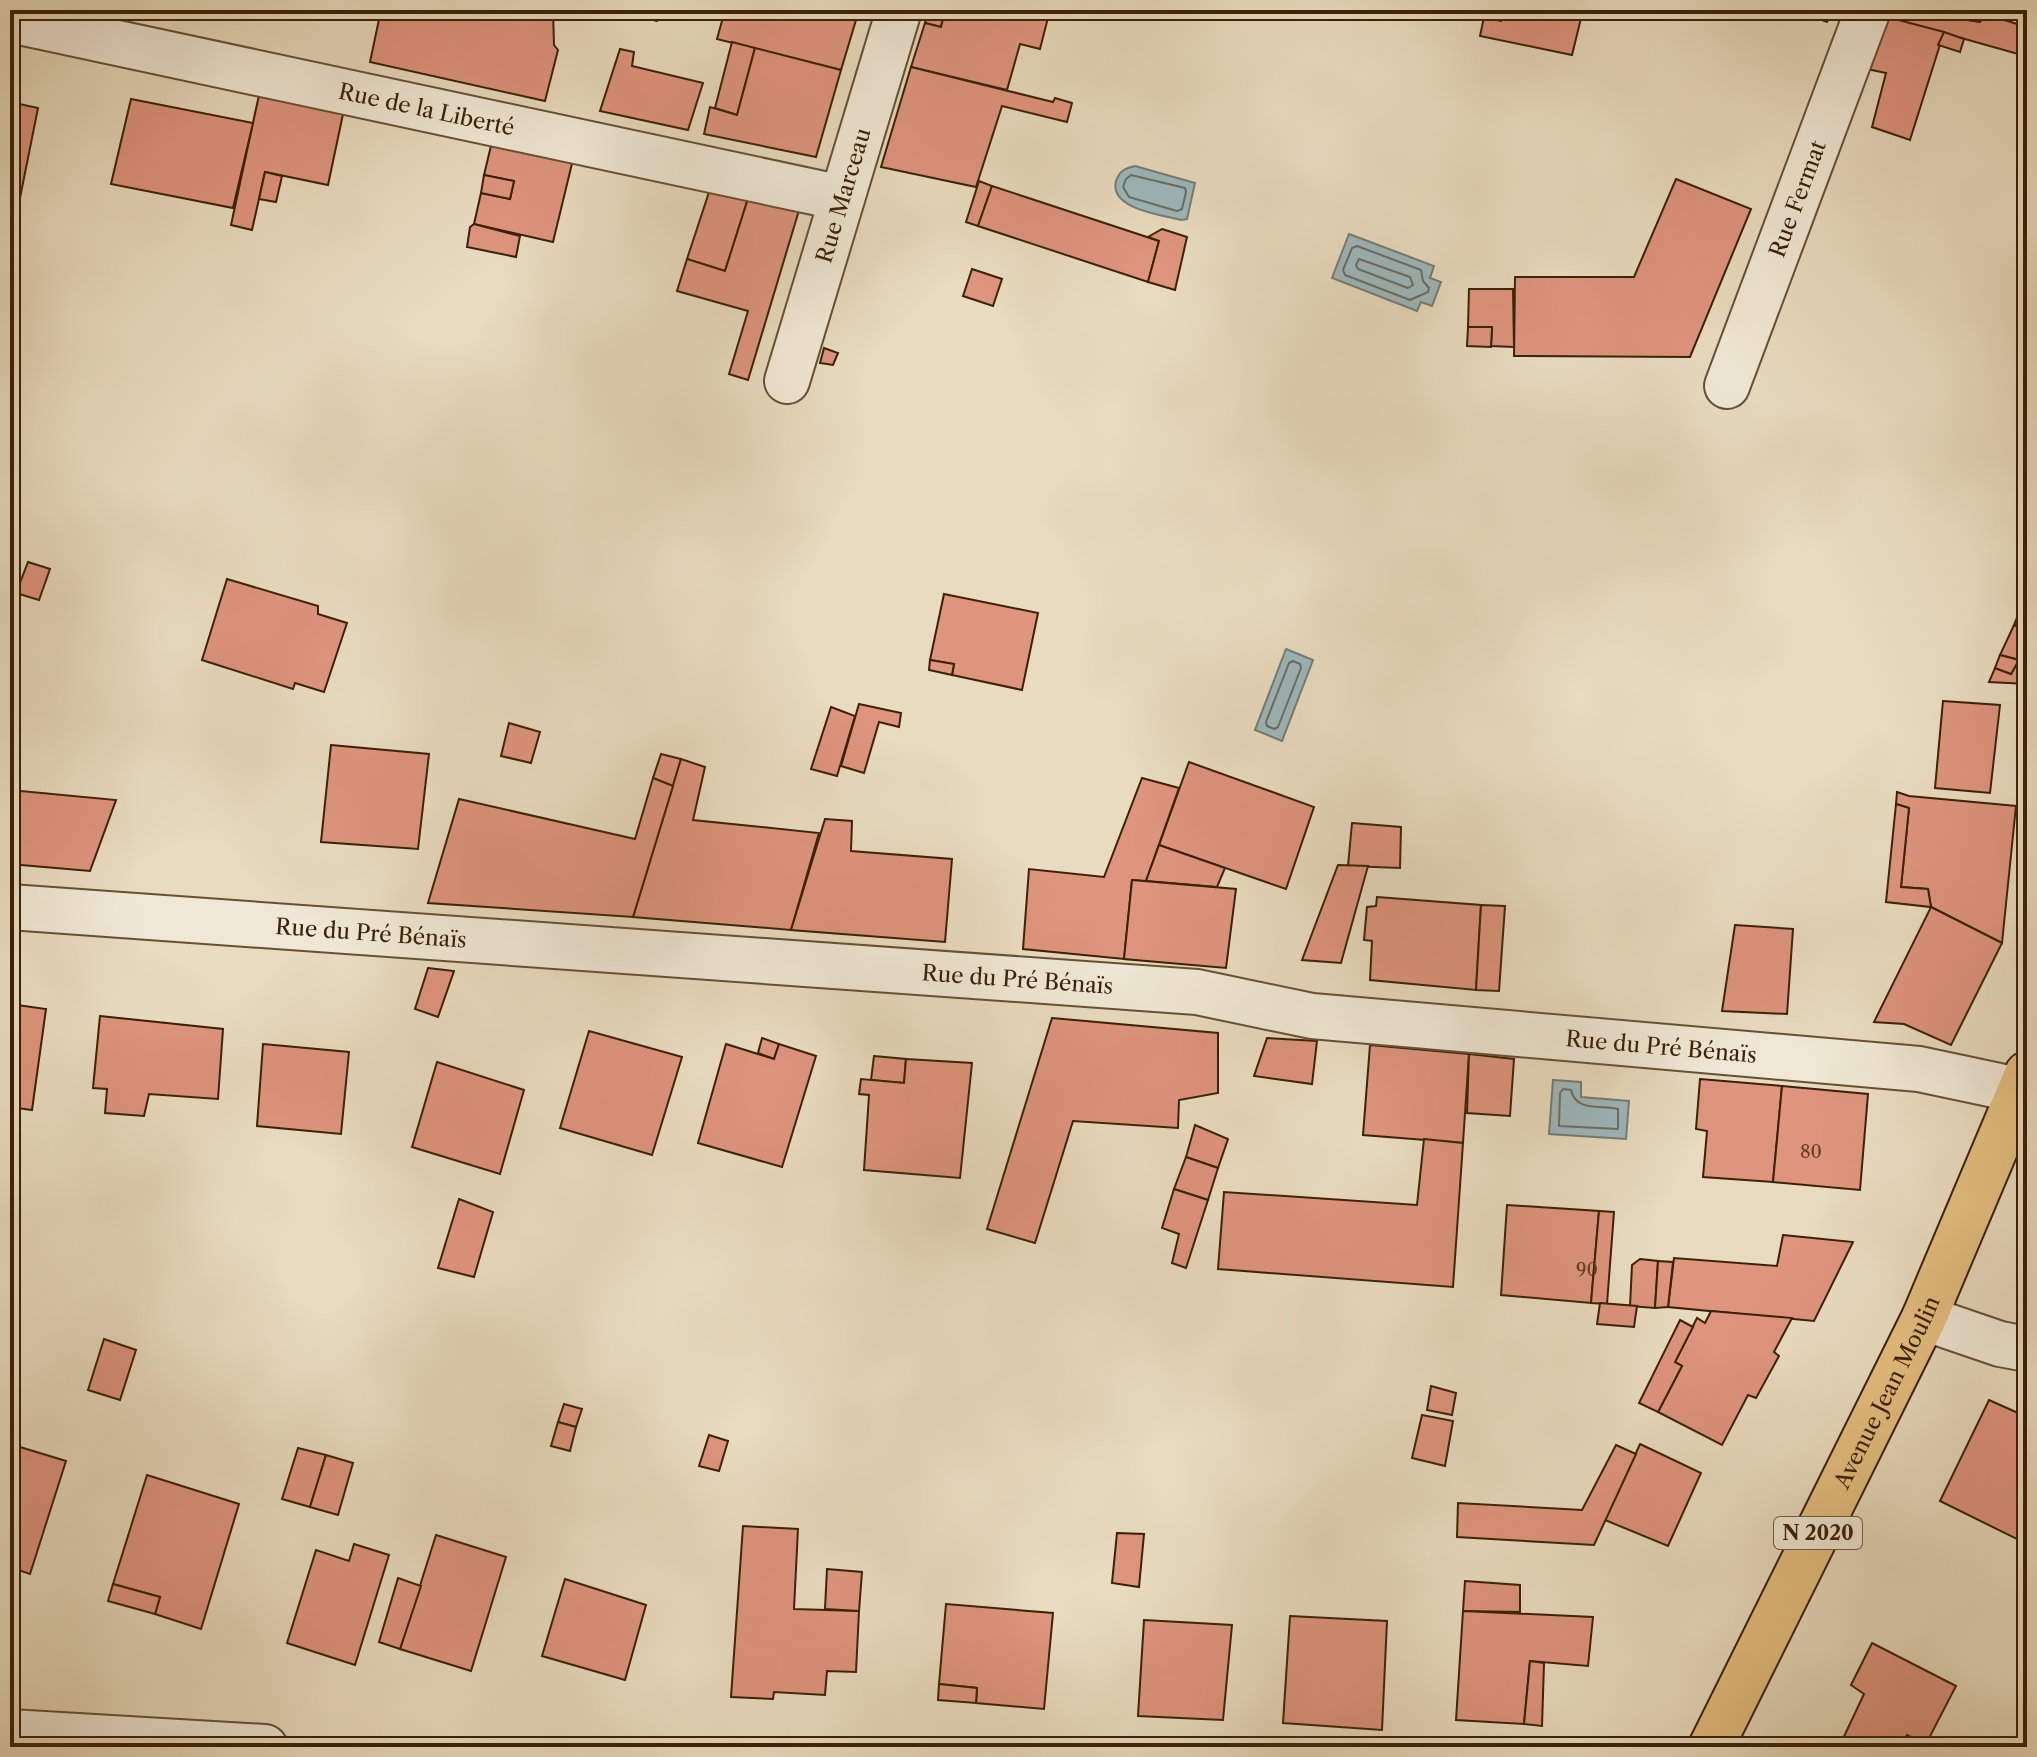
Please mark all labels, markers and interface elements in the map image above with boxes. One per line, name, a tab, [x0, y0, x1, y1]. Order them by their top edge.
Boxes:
street label: Rue de la Liberté	[336, 78, 517, 142]
street label: Rue Marceau	[810, 125, 877, 266]
street label: Rue Fermat	[1764, 137, 1832, 261]
street label: Rue du Pré Bénaïs	[274, 913, 468, 954]
street label: Rue du Pré Bénaïs	[921, 959, 1114, 1000]
street label: Rue du Pré Bénaïs	[1564, 1025, 1758, 1069]
house number: 80	[1800, 1141, 1822, 1163]
house number: 90	[1576, 1259, 1598, 1281]
street label: Avenue Jean Moulin	[1828, 1292, 1946, 1494]
road number: N 2020	[1774, 1517, 1862, 1549]

